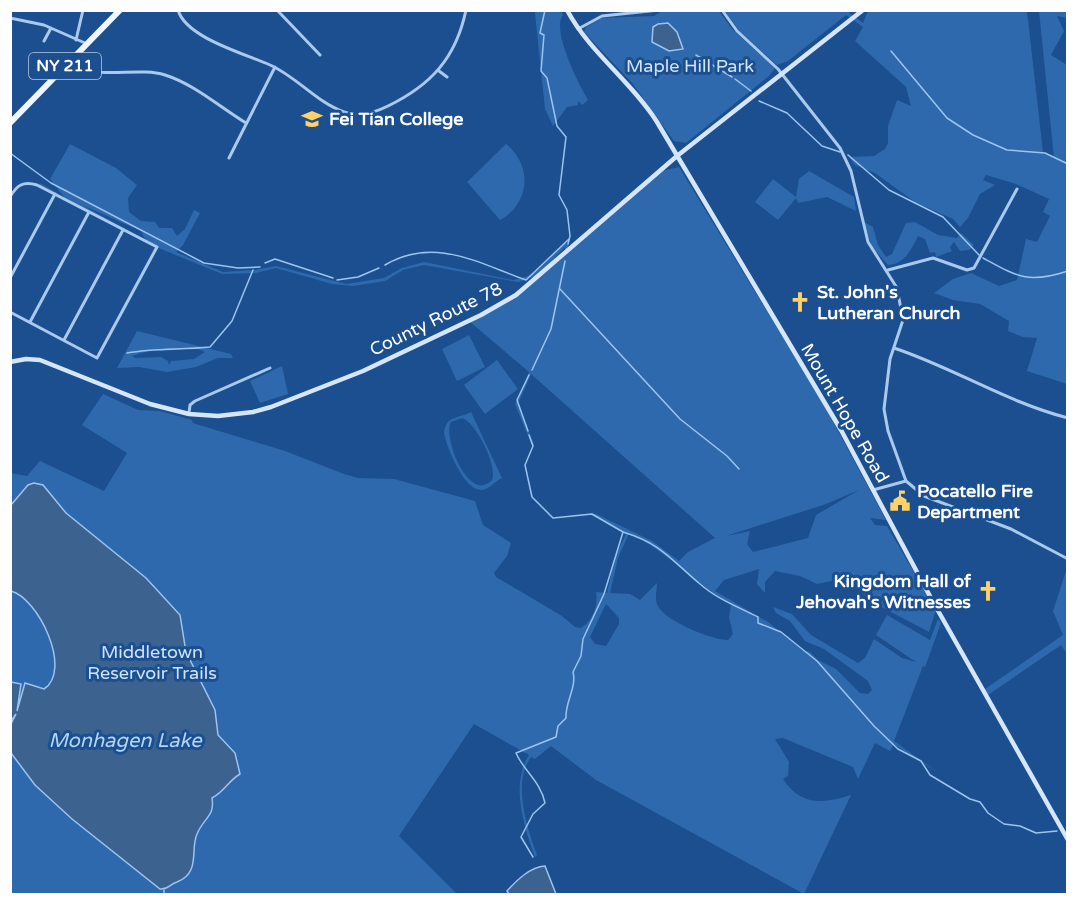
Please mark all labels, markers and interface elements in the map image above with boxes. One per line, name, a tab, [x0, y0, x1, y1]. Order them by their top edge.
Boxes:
road number: NY 211	[29, 53, 101, 79]
park label: Maple Hill Park	[626, 55, 754, 77]
school or university icon: Fei Tian College	[300, 107, 324, 131]
place label: Fei Tian College	[329, 108, 463, 130]
street label: County Route 78	[366, 277, 506, 361]
place label: St. John's Lutheran Church	[817, 281, 961, 324]
church icon: St. John's Lutheran Church	[788, 290, 812, 314]
street label: Mount Hope Road	[796, 339, 894, 487]
place label: Pocatello Fire Department	[917, 480, 1033, 523]
public building icon: Pocatello Fire Department	[888, 489, 912, 513]
place label: Kingdom Hall of Jehovah's Witnesses	[795, 570, 972, 613]
church icon: Kingdom Hall of Jehovah's Witnesses	[976, 579, 1000, 603]
park label: Middletown Reservoir Trails	[87, 641, 217, 684]
water label: Monhagen Lake	[49, 729, 203, 753]

